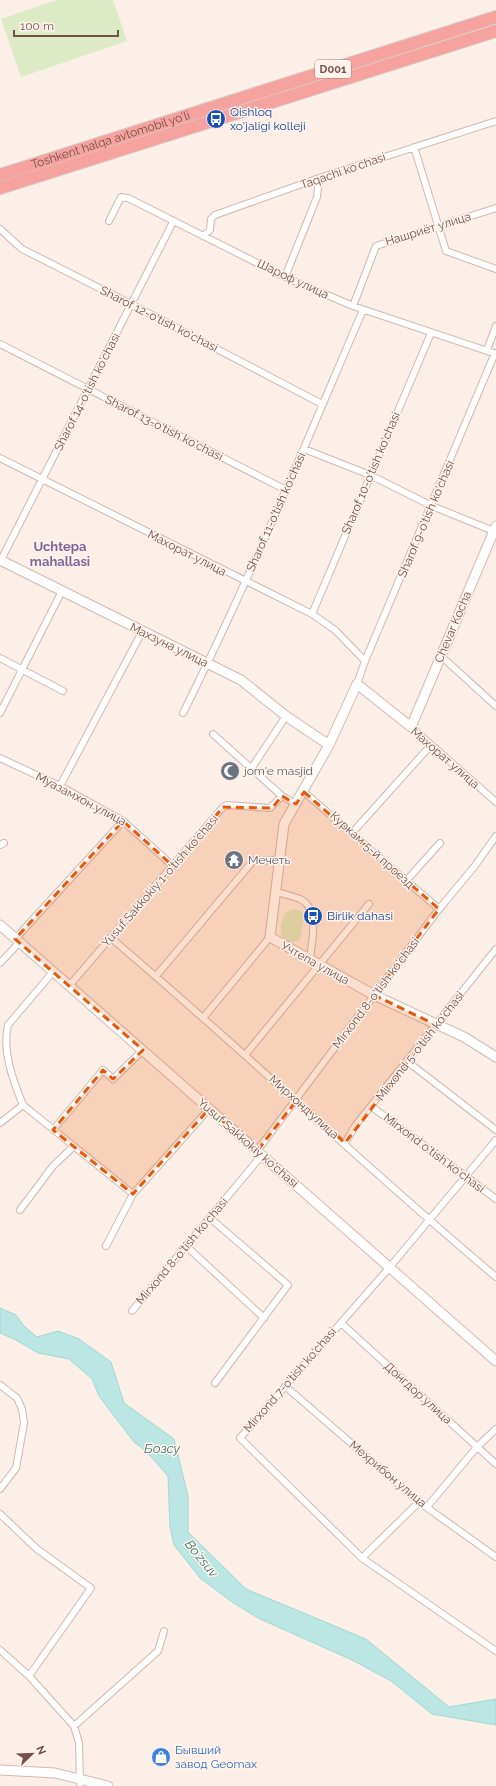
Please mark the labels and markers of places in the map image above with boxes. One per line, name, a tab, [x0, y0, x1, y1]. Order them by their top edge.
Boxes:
place label: Qishloq xo'jaligi kolleji	[230, 105, 306, 133]
bus stop icon: Qishloq xo'jaligi kolleji	[205, 108, 227, 130]
mosque icon: jom'e masjid	[219, 760, 241, 782]
place label: jom'e masjid	[242, 764, 313, 778]
temple icon: Мечеть	[223, 849, 245, 871]
place label: Мечеть	[248, 853, 290, 867]
bus stop icon: Birlik dahasi	[302, 905, 324, 927]
place label: Birlik dahasi	[327, 909, 393, 923]
place label: Бывший завод Geomax	[175, 1743, 257, 1771]
shop icon: Бывший завод Geomax	[150, 1746, 172, 1768]

